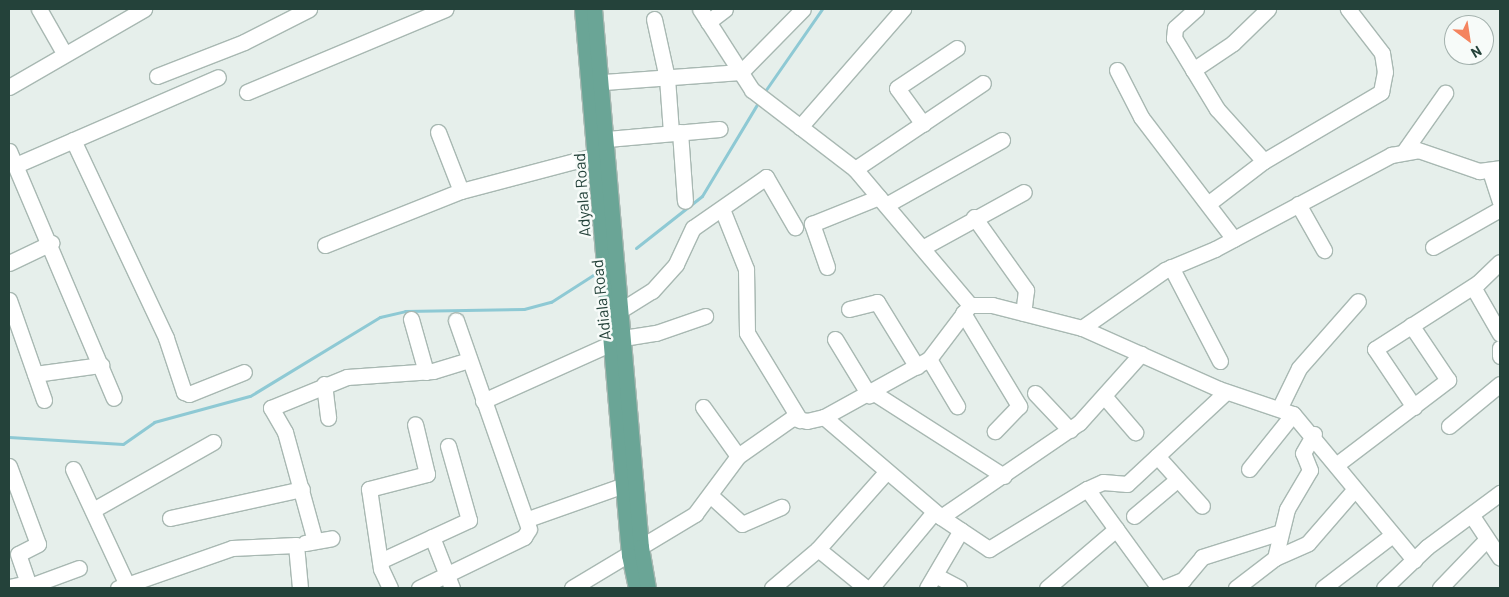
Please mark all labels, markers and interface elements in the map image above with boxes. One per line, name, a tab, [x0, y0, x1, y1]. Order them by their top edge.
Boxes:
north arrow	[1444, 15, 1494, 65]
text: N	[1468, 43, 1485, 62]
street label: Adyala Road	[569, 152, 595, 238]
street label: Adiala Road	[587, 259, 615, 341]

